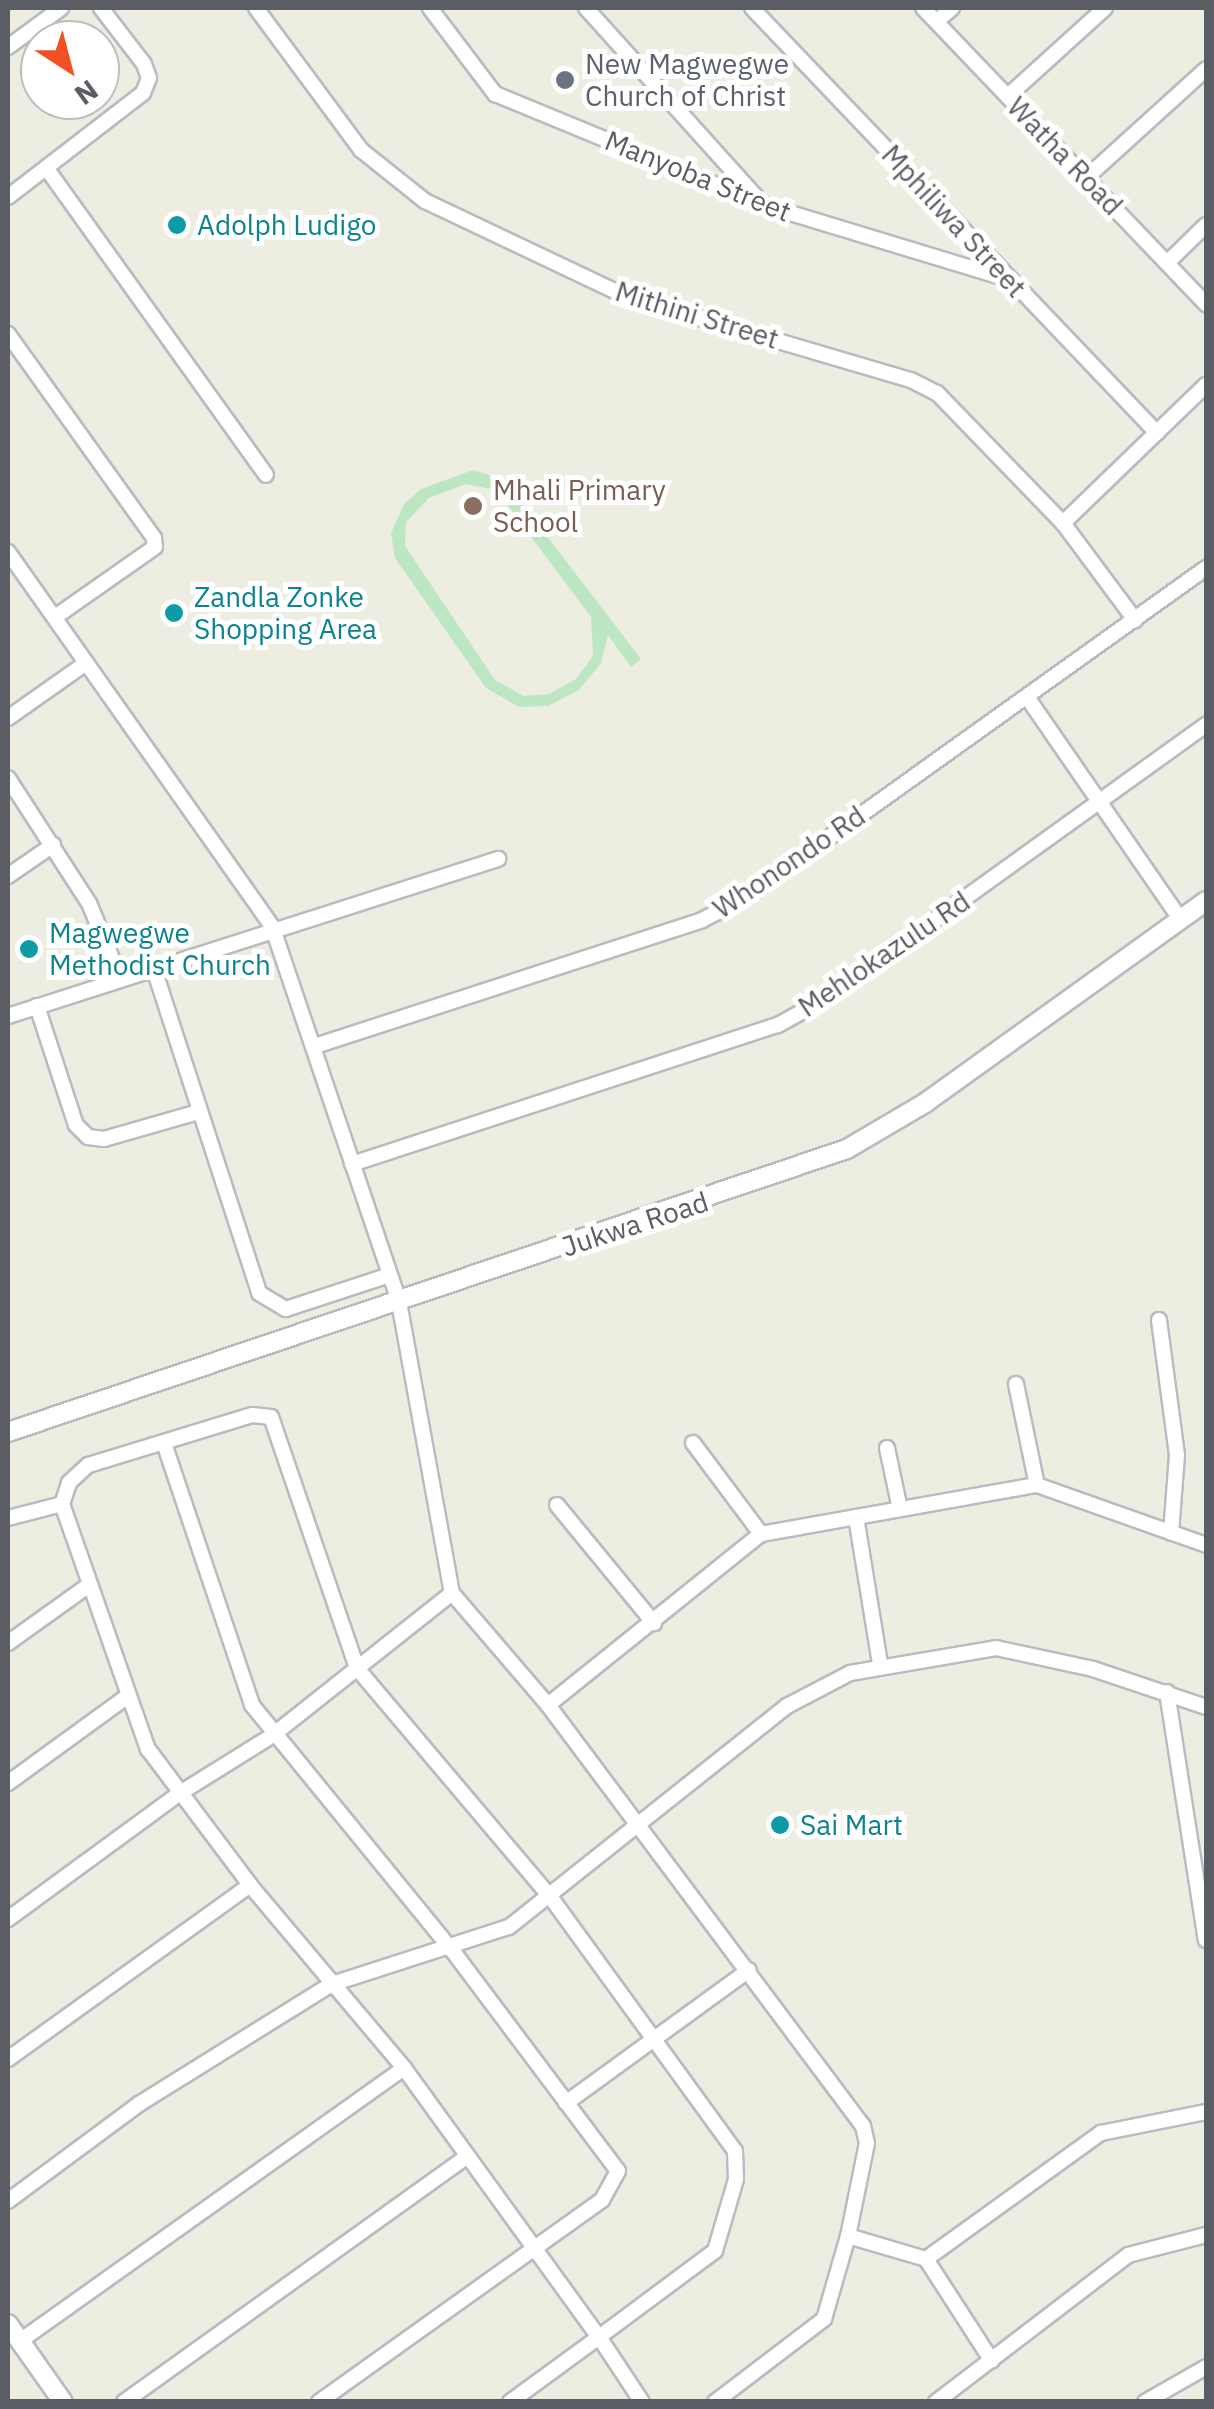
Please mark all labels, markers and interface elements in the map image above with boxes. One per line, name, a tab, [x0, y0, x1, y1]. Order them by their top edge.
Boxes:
north arrow	[20, 20, 120, 120]
place label: New Magwegwe Church of Christ	[585, 47, 789, 113]
marker: New Magwegwe Church of Christ	[554, 69, 576, 91]
text: N	[68, 72, 106, 114]
street label: Watha Road	[1000, 90, 1130, 222]
street label: Manyoba Street	[600, 123, 796, 229]
street label: Mphiliwa Street	[875, 138, 1033, 304]
place label: Adolph Ludigo	[197, 208, 376, 242]
marker: Adolph Ludigo	[166, 214, 188, 236]
street label: Mithini Street	[611, 274, 783, 356]
place label: Mhali Primary School	[493, 473, 666, 539]
marker: Mhali Primary School	[462, 495, 484, 517]
place label: Zandla Zonke Shopping Area	[194, 580, 377, 646]
marker: Zandla Zonke Shopping Area	[163, 602, 185, 624]
street label: Whonondo Rd	[707, 799, 871, 925]
street label: Mehlokazulu Rd	[792, 884, 976, 1024]
place label: Magwegwe Methodist Church	[49, 916, 271, 982]
marker: Magwegwe Methodist Church	[18, 938, 40, 960]
street label: Jukwa Road	[557, 1185, 713, 1263]
place label: Sai Mart	[800, 1808, 903, 1842]
marker: Sai Mart	[769, 1814, 791, 1836]

